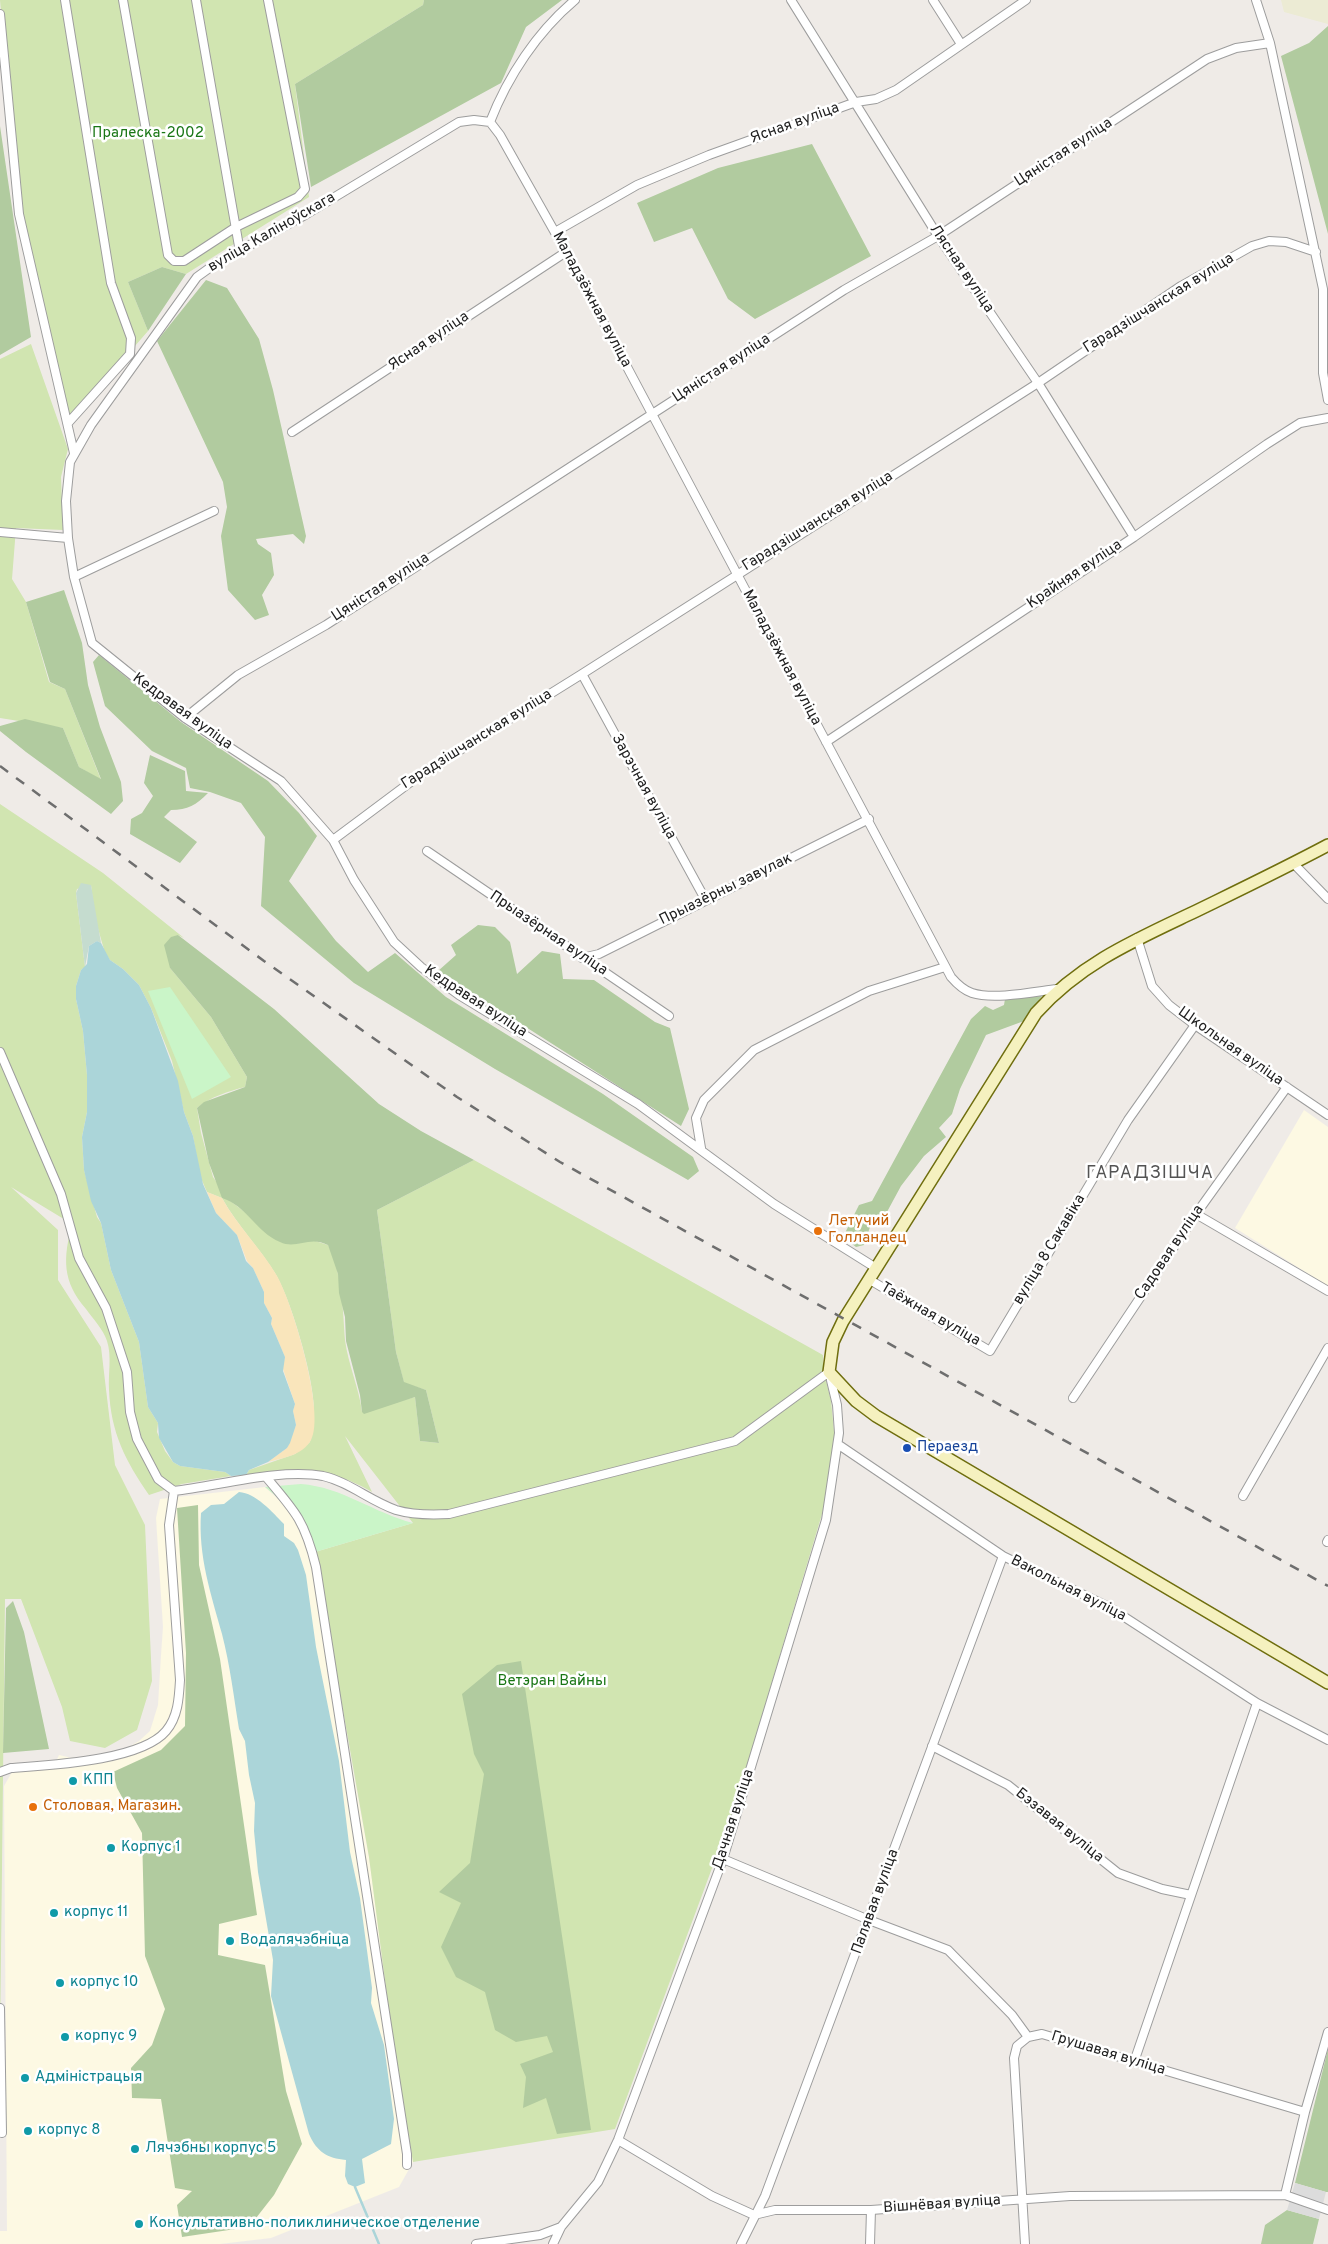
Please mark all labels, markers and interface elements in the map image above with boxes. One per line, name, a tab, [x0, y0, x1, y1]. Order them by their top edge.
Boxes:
street label: Ясная вуліца	[748, 100, 842, 148]
street label: Цяністая вуліца	[1012, 115, 1116, 191]
park label: Пралеска-2002	[92, 125, 204, 143]
street label: вуліца Каліноўскага	[205, 189, 339, 277]
street label: Лясная вуліца	[925, 221, 997, 317]
street label: Маладзёжная вуліца	[548, 229, 634, 371]
street label: Гарадзішчанская вуліца	[1080, 250, 1238, 358]
street label: Ясная вуліца	[385, 308, 473, 376]
street label: Цяністая вуліца	[670, 331, 774, 407]
street label: Гарадзішчанская вуліца	[739, 468, 897, 576]
street label: Крайняя вуліца	[1024, 537, 1126, 613]
street label: Цяністая вуліца	[329, 550, 433, 626]
street label: Маладзёжная вуліца	[738, 587, 824, 729]
street label: Кедравая вуліца	[129, 670, 235, 754]
street label: Гарадзішчанская вуліца	[398, 686, 556, 794]
street label: Зарэчная вуліца	[607, 731, 679, 843]
street label: Прыазёрны завулак	[657, 850, 795, 930]
street label: Прыазёрная вуліца	[486, 888, 610, 980]
street label: Кедравая вуліца	[420, 962, 530, 1042]
street label: Школьная вуліца	[1174, 1004, 1286, 1090]
district label: ГАРАДЗІШЧА	[1085, 1163, 1215, 1185]
street label: вуліца 8 Сакавіка	[1010, 1192, 1090, 1308]
street label: Садовая вуліца	[1132, 1202, 1208, 1304]
place label: Летучий Голландец	[828, 1213, 907, 1248]
marker: Летучий Голландец	[812, 1225, 824, 1237]
street label: Таёжная вуліца	[877, 1279, 983, 1351]
place label: Пераезд	[917, 1439, 978, 1457]
marker: Пераезд	[901, 1442, 913, 1454]
street label: Вакольная вуліца	[1007, 1552, 1129, 1626]
park label: Ветэран Вайны	[497, 1673, 607, 1691]
street label: Дачная вуліца	[709, 1767, 759, 1873]
place label: КПП	[83, 1772, 114, 1790]
marker: КПП	[67, 1775, 79, 1787]
street label: Бэзавая вуліца	[1011, 1785, 1107, 1867]
place label: Столовая, Магазин.	[43, 1798, 181, 1816]
marker: Столовая, Магазин.	[27, 1801, 39, 1813]
place label: Корпус 1	[121, 1839, 181, 1857]
marker: Корпус 1	[105, 1842, 117, 1854]
street label: Палявая вуліца	[849, 1847, 903, 1957]
place label: корпус 11	[64, 1904, 128, 1922]
marker: корпус 11	[48, 1907, 60, 1919]
place label: Водалячэбніца	[240, 1932, 349, 1950]
marker: Водалячэбніца	[224, 1935, 236, 1947]
place label: корпус 10	[70, 1974, 138, 1992]
marker: корпус 10	[54, 1977, 66, 1989]
place label: корпус 9	[75, 2028, 137, 2046]
street label: Грушавая вуліца	[1049, 2028, 1167, 2080]
marker: корпус 9	[59, 2031, 71, 2043]
place label: Адміністрацыя	[35, 2069, 142, 2087]
marker: Адміністрацыя	[19, 2072, 31, 2084]
place label: корпус 8	[38, 2122, 100, 2140]
marker: корпус 8	[22, 2125, 34, 2137]
place label: Лячэбны корпус 5	[145, 2140, 276, 2158]
marker: Лячэбны корпус 5	[129, 2143, 141, 2155]
street label: Вішнёвая вуліца	[883, 2192, 1001, 2218]
place label: Консультативно-поликлиническое отделение	[149, 2215, 480, 2233]
marker: Консультативно-поликлиническое отделение	[133, 2218, 145, 2230]

